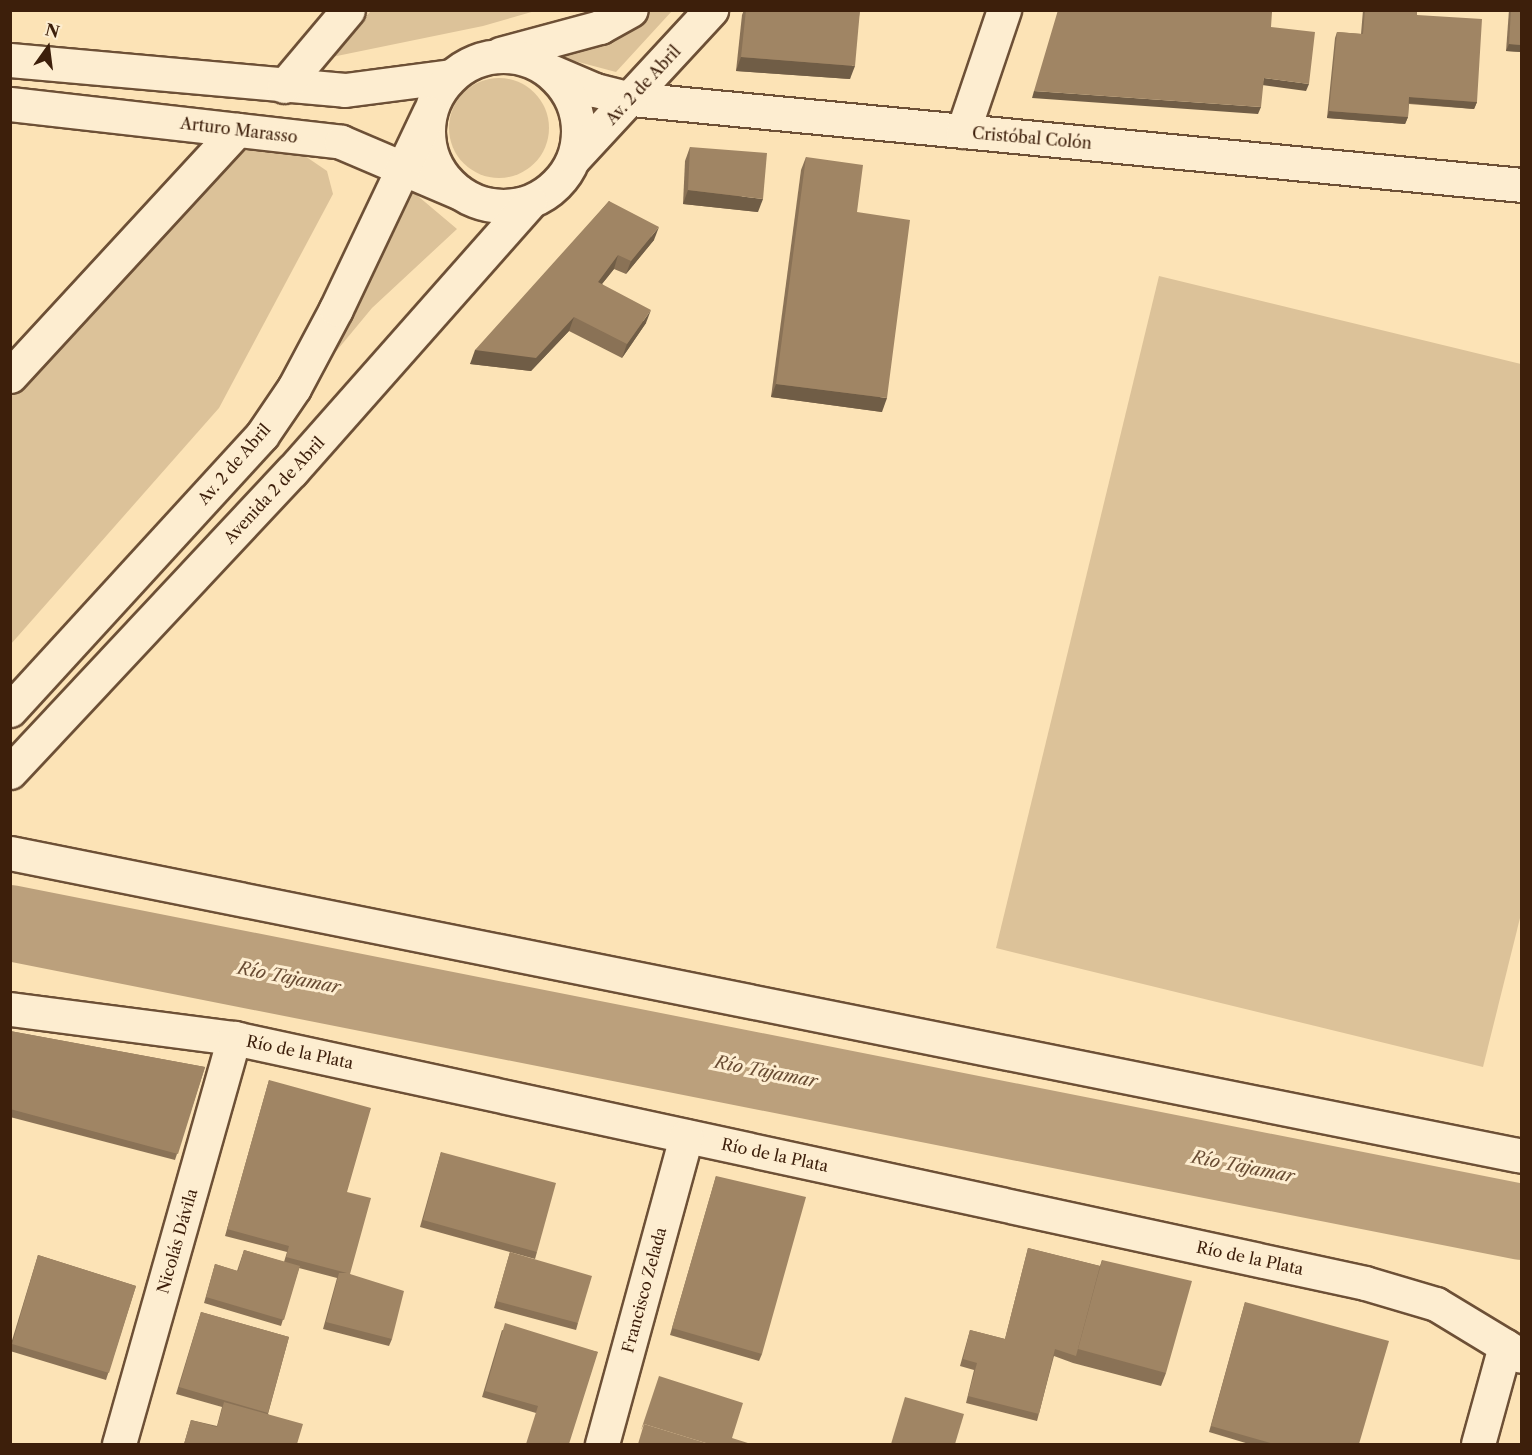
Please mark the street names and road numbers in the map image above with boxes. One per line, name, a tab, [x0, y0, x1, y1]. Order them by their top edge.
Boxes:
street label: Av. 2 de Abril	[601, 41, 685, 129]
street label: Arturo Marasso	[179, 113, 299, 147]
street label: Cristóbal Colón	[971, 123, 1093, 153]
street label: Av. 2 de Abril	[194, 419, 274, 509]
street label: Avenida 2 de Abril	[219, 432, 329, 548]
street label: Río de la Plata	[245, 1031, 355, 1073]
street label: Río de la Plata	[720, 1134, 830, 1176]
street label: Nicolás Dávila	[153, 1186, 201, 1296]
street label: Francisco Zelada	[618, 1225, 670, 1355]
street label: Río de la Plata	[1195, 1237, 1305, 1279]

